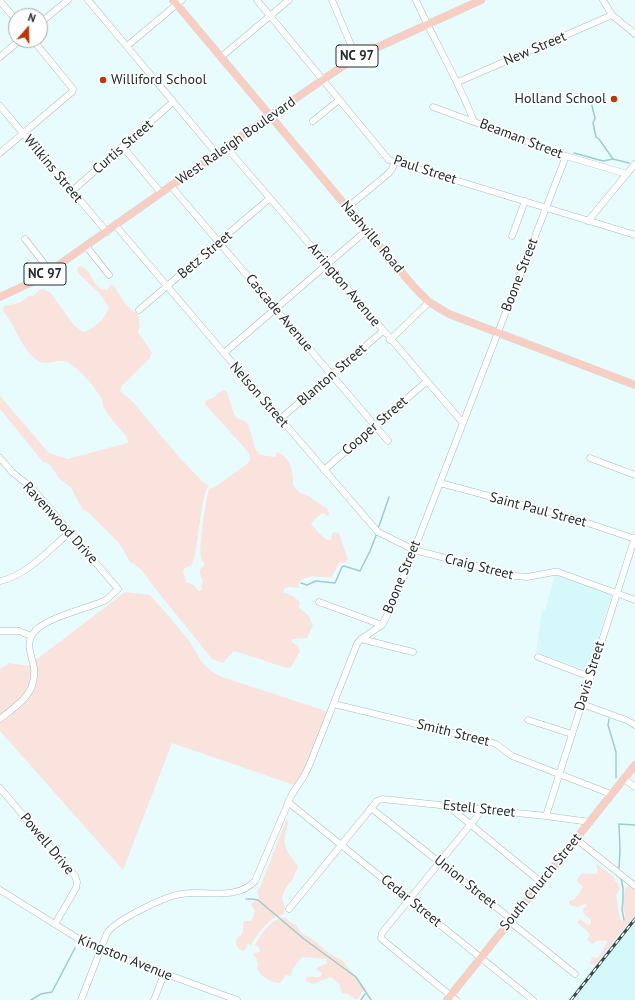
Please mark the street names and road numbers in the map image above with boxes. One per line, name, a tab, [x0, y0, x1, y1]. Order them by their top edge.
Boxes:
street label: New Street	[501, 28, 569, 70]
road number: NC 97	[336, 45, 378, 67]
street label: West Raleigh Boulevard	[173, 94, 299, 188]
street label: Beaman Street	[477, 115, 565, 163]
street label: Curtis Street	[89, 116, 157, 178]
street label: Wilkins Street	[20, 132, 86, 206]
street label: Paul Street	[391, 152, 459, 188]
street label: Nashville Road	[337, 197, 407, 277]
street label: Betz Street	[174, 227, 236, 283]
street label: Boone Street	[498, 236, 542, 314]
street label: Arrington Avenue	[304, 240, 384, 330]
road number: NC 97	[24, 263, 66, 285]
street label: Cascade Avenue	[242, 271, 316, 355]
street label: Blanton Street	[294, 340, 370, 410]
street label: Nelson Street	[226, 359, 292, 431]
street label: Cooper Street	[339, 393, 411, 459]
street label: Ravenwood Drive	[19, 479, 101, 567]
street label: Saint Paul Street	[488, 489, 588, 531]
street label: Boone Street	[380, 538, 424, 616]
street label: Craig Street	[443, 550, 515, 584]
street label: Davis Street	[571, 639, 609, 713]
street label: Smith Street	[415, 716, 491, 750]
street label: Estell Street	[442, 797, 516, 821]
street label: Powell Drive	[16, 810, 78, 878]
street label: South Church Street	[497, 830, 585, 934]
street label: Union Street	[430, 852, 500, 912]
street label: Cedar Street	[377, 871, 445, 931]
street label: Kingston Avenue	[75, 931, 175, 985]

